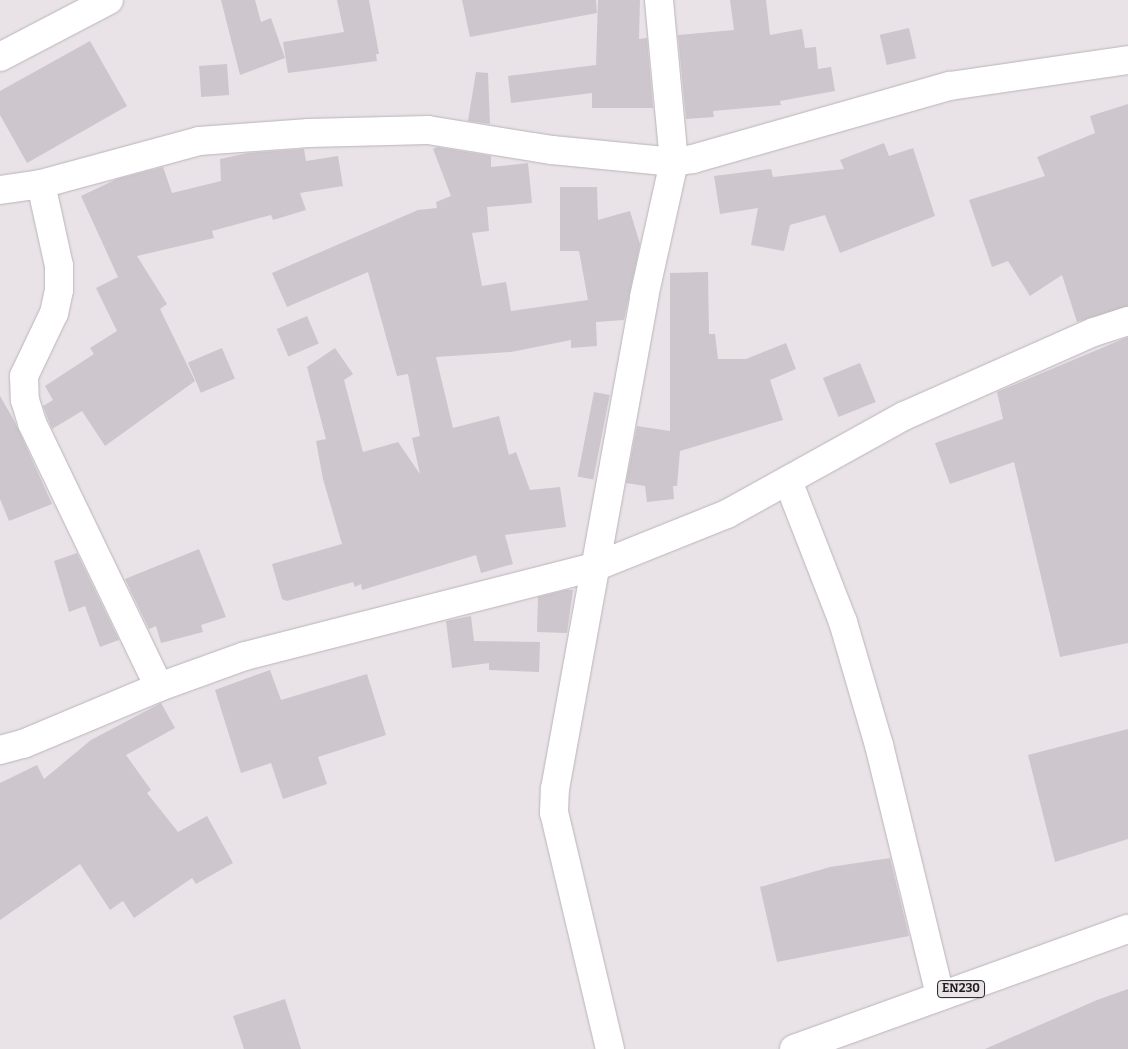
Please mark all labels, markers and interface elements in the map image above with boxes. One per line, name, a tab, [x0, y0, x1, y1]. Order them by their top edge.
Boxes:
road number: EN230	[936, 980, 986, 999]

